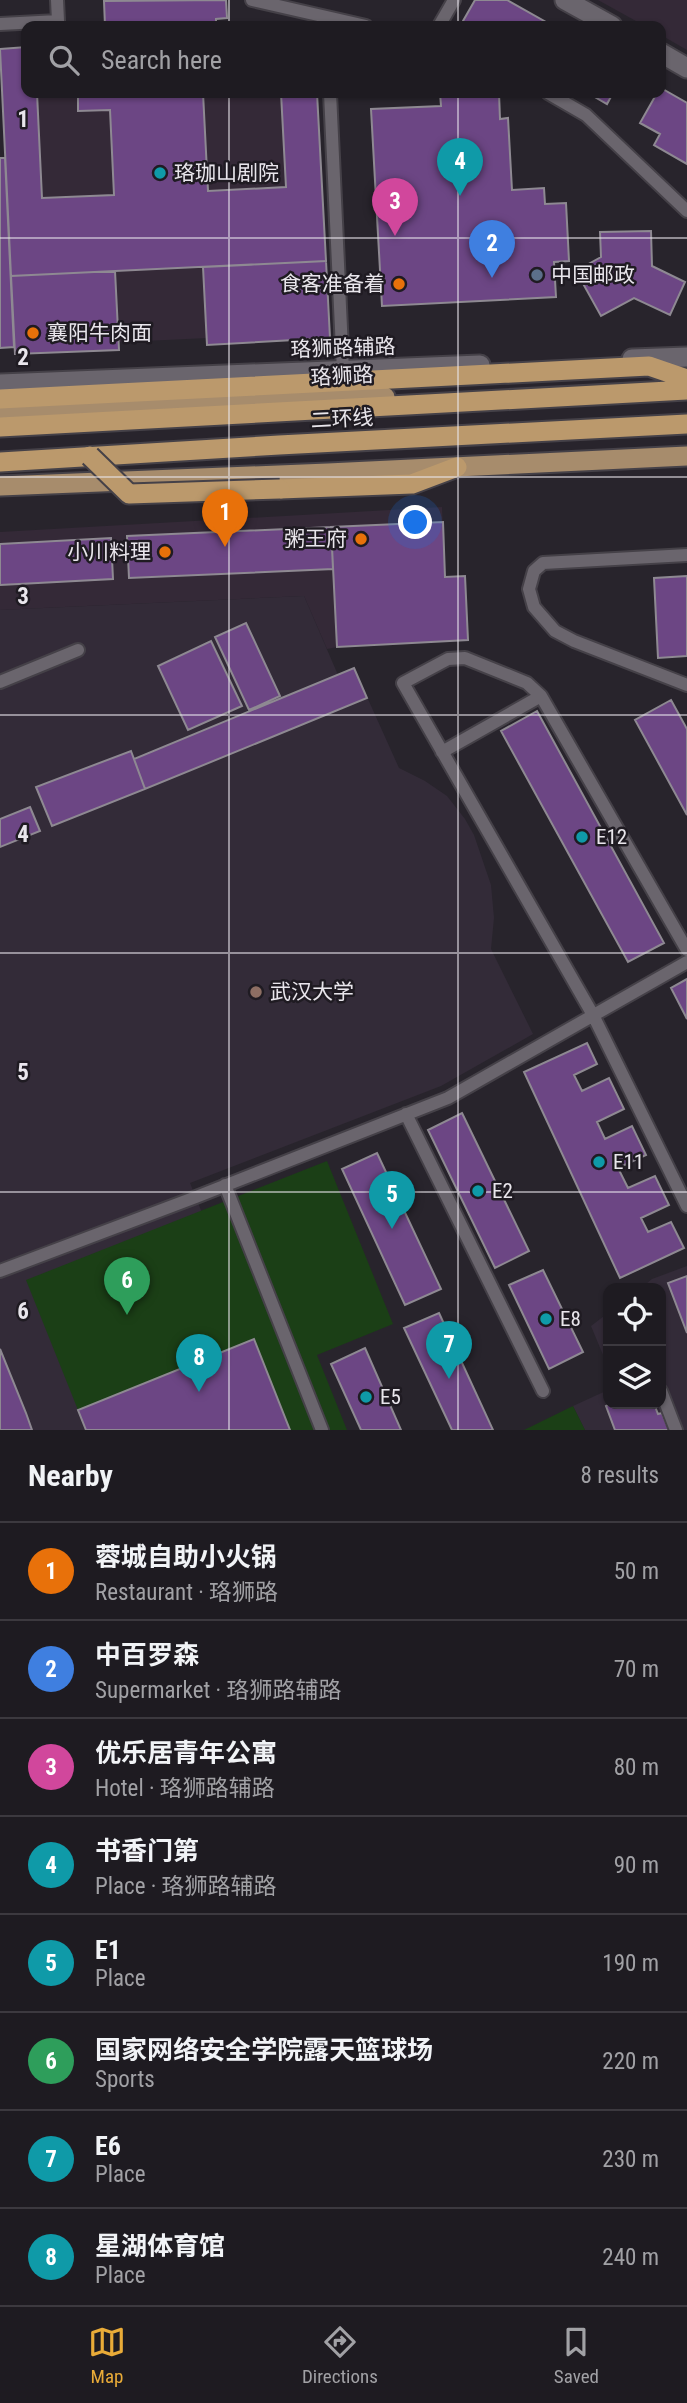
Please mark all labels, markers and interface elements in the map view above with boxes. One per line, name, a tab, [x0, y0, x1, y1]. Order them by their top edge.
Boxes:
search box	[21, 21, 666, 98]
icon: search	[45, 41, 83, 79]
text: Search here	[101, 45, 222, 75]
text: 1	[17, 106, 29, 133]
pin: 4	[437, 138, 483, 196]
place label: 珞珈山剧院	[174, 161, 279, 185]
marker: 珞珈山剧院	[152, 165, 168, 181]
pin: 3	[372, 178, 418, 236]
pin: 2	[469, 220, 515, 278]
place label: 中国邮政	[551, 263, 635, 287]
marker: 中国邮政	[529, 267, 545, 283]
place label: 食客准备着	[280, 272, 385, 296]
marker: 食客准备着	[391, 276, 407, 292]
place label: 襄阳牛肉面	[47, 321, 152, 345]
marker: 襄阳牛肉面	[25, 325, 41, 341]
street label: 珞狮路辅路	[290, 334, 396, 362]
text: 2	[17, 344, 29, 371]
street label: 珞狮路	[310, 362, 374, 390]
street label: 二环线	[310, 405, 374, 433]
pin: 1	[202, 489, 248, 547]
your location	[398, 505, 432, 539]
place label: 粥王府	[284, 527, 347, 551]
marker: 粥王府	[353, 531, 369, 547]
place label: 小川料理	[67, 540, 151, 564]
marker: 小川料理	[157, 544, 173, 560]
text: 3	[17, 583, 29, 610]
text: 4	[17, 821, 29, 848]
place label: E12	[596, 825, 627, 849]
marker: E12	[574, 829, 590, 845]
place label: 武汉大学	[270, 980, 354, 1004]
marker: 武汉大学	[248, 984, 264, 1000]
text: 5	[17, 1059, 29, 1086]
place label: E11	[613, 1150, 644, 1174]
marker: E11	[591, 1154, 607, 1170]
pin: 5	[369, 1171, 415, 1229]
place label: E2	[492, 1179, 513, 1203]
marker: E2	[470, 1183, 486, 1199]
pin: 6	[104, 1257, 150, 1315]
map controls	[603, 1283, 666, 1409]
button: locate	[603, 1283, 666, 1346]
text: 6	[17, 1298, 29, 1325]
place label: E8	[560, 1307, 581, 1331]
marker: E8	[538, 1311, 554, 1327]
pin: 7	[426, 1321, 472, 1379]
pin: 8	[176, 1334, 222, 1392]
button: layers	[603, 1346, 666, 1409]
place label: E5	[380, 1385, 401, 1409]
marker: E5	[358, 1389, 374, 1405]
text: Nearby	[28, 1458, 113, 1493]
text: 8 results	[581, 1462, 659, 1489]
text: 蓉城自助小火锅	[95, 1542, 277, 1572]
text: 1	[45, 1558, 57, 1585]
text: 50 m	[614, 1558, 659, 1585]
text: Restaurant · 珞狮路	[95, 1579, 278, 1606]
text: 中百罗森	[95, 1640, 199, 1670]
text: 2	[45, 1656, 57, 1683]
text: 70 m	[614, 1656, 659, 1683]
text: Supermarket · 珞狮路辅路	[95, 1677, 341, 1704]
text: 优乐居青年公寓	[95, 1738, 277, 1768]
text: 3	[45, 1754, 57, 1781]
text: 80 m	[614, 1754, 659, 1781]
text: Hotel · 珞狮路辅路	[95, 1775, 275, 1802]
text: 书香门第	[95, 1836, 199, 1866]
text: 4	[45, 1852, 57, 1879]
text: 90 m	[614, 1852, 659, 1879]
text: Place · 珞狮路辅路	[95, 1873, 277, 1900]
text: E1	[95, 1935, 121, 1965]
text: 5	[45, 1950, 57, 1977]
text: 190 m	[602, 1950, 659, 1977]
text: Place	[95, 1965, 145, 1992]
text: 国家网络安全学院露天篮球场	[95, 2035, 433, 2065]
text: 6	[45, 2048, 57, 2075]
text: 220 m	[602, 2048, 659, 2075]
text: Sports	[95, 2066, 155, 2093]
text: E6	[95, 2131, 121, 2161]
text: 7	[45, 2146, 57, 2173]
text: 230 m	[602, 2146, 659, 2173]
text: Place	[95, 2161, 145, 2188]
text: 星湖体育馆	[95, 2231, 225, 2261]
text: 8	[45, 2244, 57, 2271]
text: 240 m	[602, 2244, 659, 2271]
text: Place	[95, 2262, 145, 2289]
tab: Map	[88, 2323, 126, 2388]
tab: Directions	[302, 2323, 378, 2388]
tab: Saved	[554, 2323, 599, 2388]

